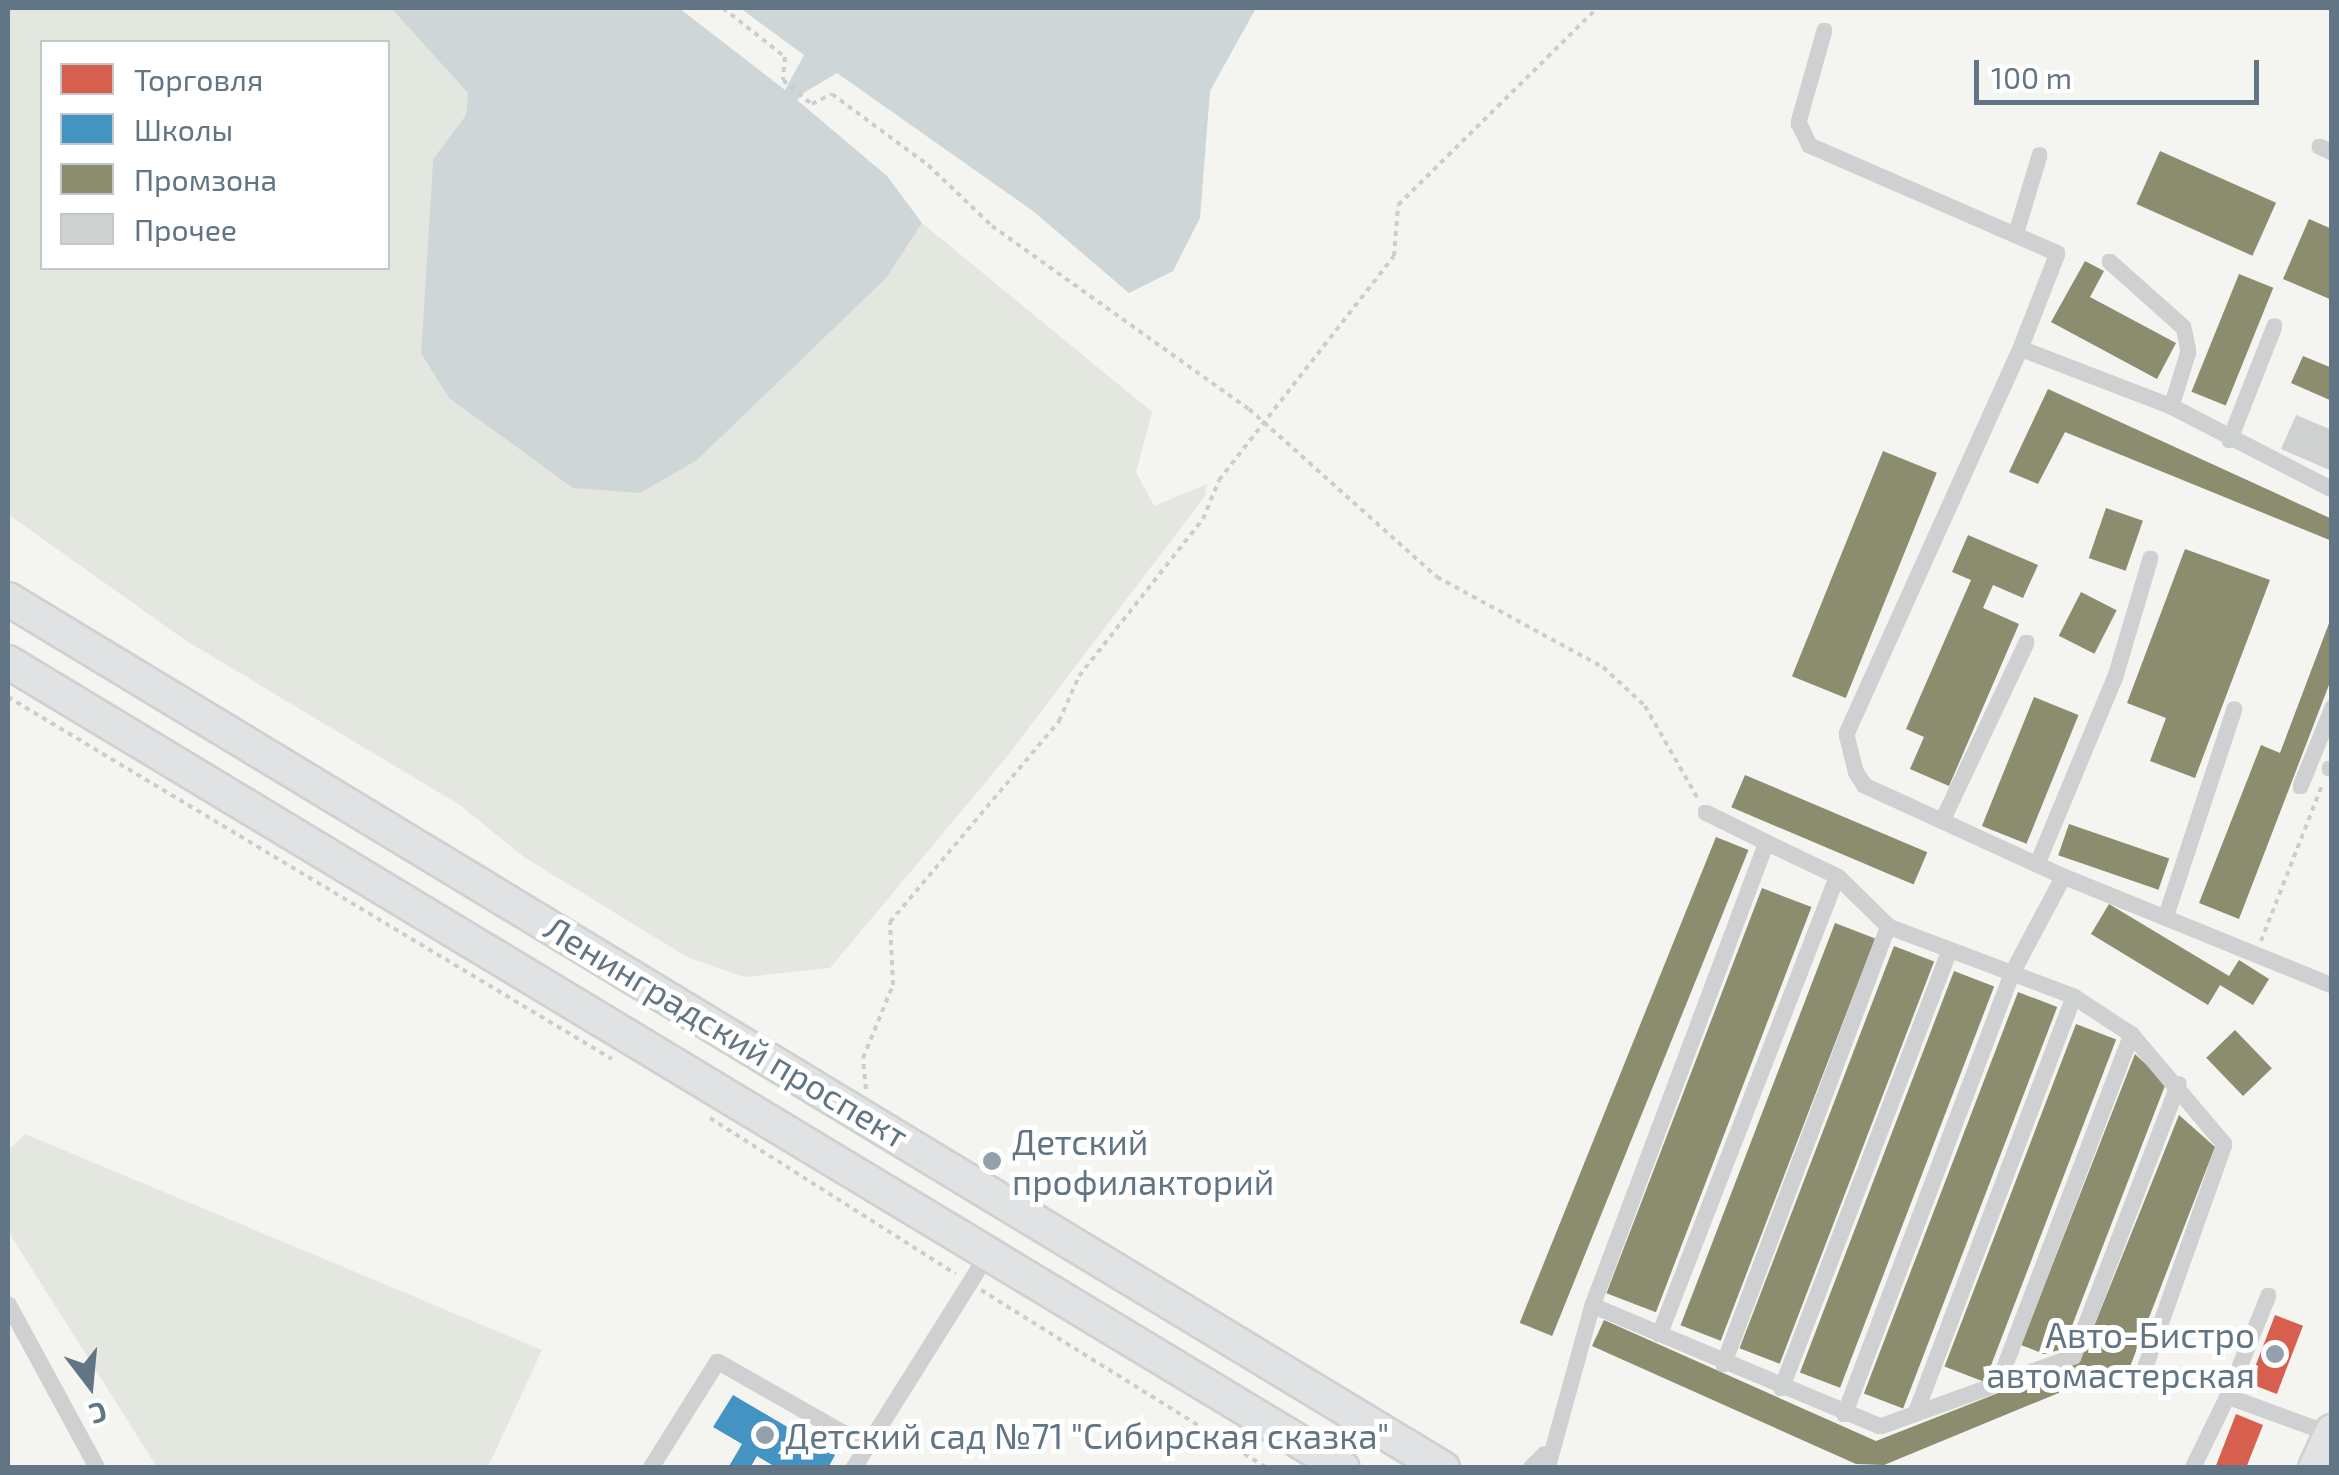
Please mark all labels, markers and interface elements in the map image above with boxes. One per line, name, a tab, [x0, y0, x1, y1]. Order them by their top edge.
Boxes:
legend	[40, 40, 390, 270]
scale bar	[1979, 40, 2264, 102]
text: 100 m	[1991, 59, 2072, 95]
text: Торговля	[134, 61, 263, 97]
text: Школы	[134, 111, 233, 147]
text: Промзона	[134, 161, 277, 197]
text: Прочее	[134, 211, 237, 247]
street label: Ленинградский проспект	[538, 906, 916, 1156]
place label: Детский профилакторий	[1012, 1120, 1274, 1202]
marker: Детский профилакторий	[981, 1150, 1003, 1172]
place label: Авто-Бистро автомастерская	[1986, 1313, 2255, 1395]
north arrow	[40, 1335, 140, 1435]
marker: Авто-Бистро автомастерская	[2264, 1343, 2286, 1365]
text: С	[86, 1395, 111, 1432]
place label: Детский сад №71 "Сибирская сказка"	[785, 1414, 1390, 1456]
marker: Детский сад №71 "Сибирская сказка"	[754, 1424, 776, 1446]

